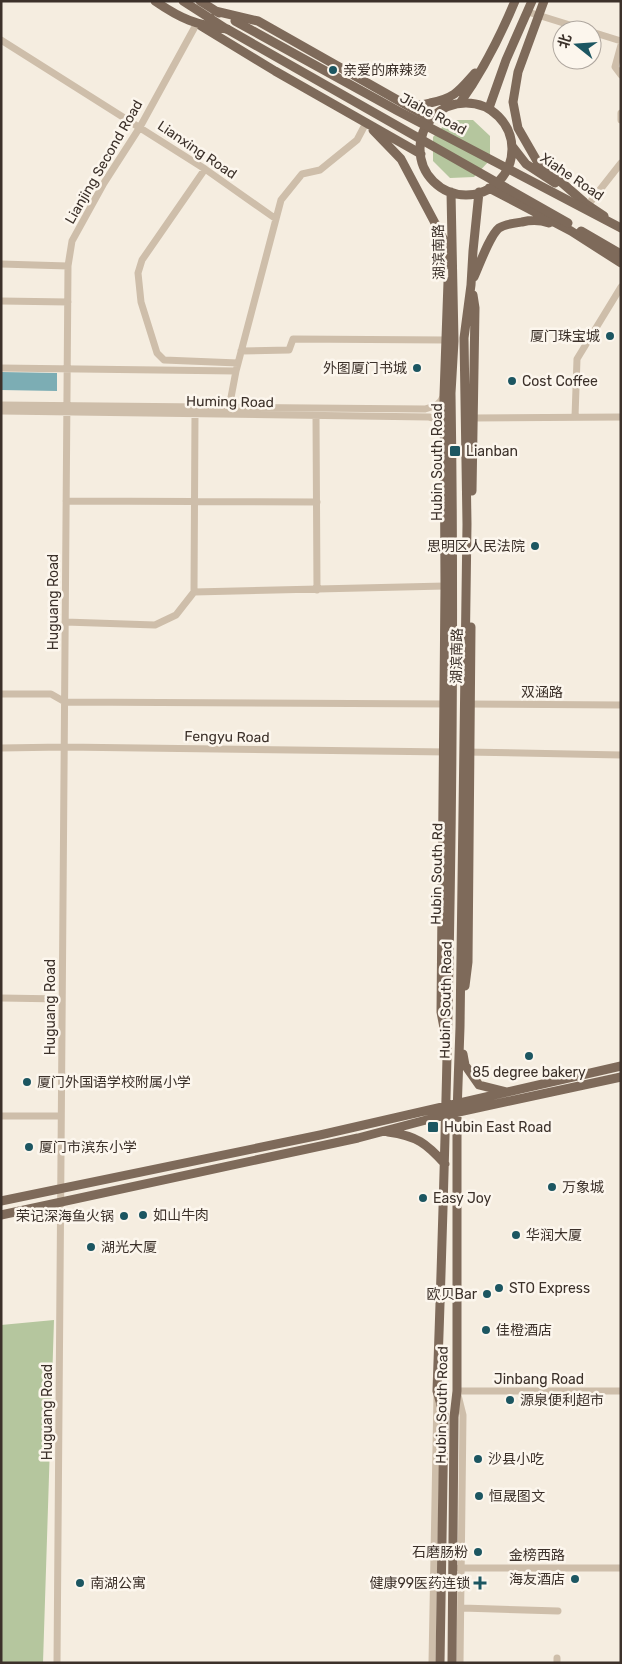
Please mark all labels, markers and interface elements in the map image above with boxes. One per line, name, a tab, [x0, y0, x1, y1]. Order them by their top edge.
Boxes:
north arrow	[552, 20, 602, 70]
text: 北	[555, 32, 575, 51]
place label: 亲爱的麻辣烫	[343, 62, 427, 79]
marker: 亲爱的麻辣烫	[327, 64, 339, 76]
street label: Jiahe Road	[397, 89, 469, 139]
street label: Lianjing Second Road	[62, 97, 146, 227]
street label: Lianxing Road	[154, 117, 240, 183]
street label: Xiahe Road	[537, 150, 607, 204]
street label: 湖滨南路	[430, 224, 448, 280]
place label: 厦门珠宝城	[530, 328, 600, 345]
marker: 厦门珠宝城	[604, 330, 616, 342]
place label: 外图厦门书城	[323, 360, 407, 377]
marker: 外图厦门书城	[411, 362, 423, 374]
place label: Cost Coffee	[522, 373, 598, 390]
marker: Cost Coffee	[506, 375, 518, 387]
street label: Huming Road	[186, 393, 274, 411]
street label: Hubin South Road	[429, 403, 446, 521]
place label: Lianban	[466, 443, 518, 460]
marker: Lianban	[448, 444, 462, 458]
place label: 思明区人民法院	[427, 538, 525, 555]
marker: 思明区人民法院	[529, 540, 541, 552]
street label: Huguang Road	[45, 554, 62, 650]
street label: 湖滨南路	[448, 628, 466, 684]
street label: 双涵路	[521, 684, 563, 701]
street label: Fengyu Road	[184, 728, 270, 746]
street label: Hubin South Rd	[428, 823, 446, 925]
street label: Hubin South Road	[436, 941, 456, 1059]
street label: Huguang Road	[42, 959, 59, 1055]
marker: 85 degree bakery	[523, 1050, 535, 1062]
place label: 85 degree bakery	[472, 1064, 586, 1081]
place label: 厦门外国语学校附属小学	[37, 1074, 191, 1091]
marker: 厦门外国语学校附属小学	[21, 1076, 33, 1088]
place label: Hubin East Road	[444, 1119, 551, 1136]
marker: Hubin East Road	[426, 1120, 440, 1134]
place label: 厦门市滨东小学	[39, 1139, 137, 1156]
marker: 厦门市滨东小学	[23, 1141, 35, 1153]
place label: 万象城	[562, 1179, 604, 1196]
marker: 万象城	[546, 1181, 558, 1193]
place label: Easy Joy	[433, 1190, 492, 1207]
marker: Easy Joy	[417, 1192, 429, 1204]
place label: 如山牛肉	[153, 1207, 209, 1224]
place label: 荣记深海鱼火锅	[16, 1208, 114, 1225]
marker: 如山牛肉	[137, 1209, 149, 1221]
marker: 荣记深海鱼火锅	[118, 1210, 130, 1222]
place label: 华润大厦	[526, 1227, 582, 1244]
marker: 华润大厦	[510, 1229, 522, 1241]
place label: 湖光大厦	[101, 1239, 157, 1256]
marker: 湖光大厦	[85, 1241, 97, 1253]
place label: STO Express	[509, 1280, 590, 1297]
marker: STO Express	[493, 1282, 505, 1294]
place label: 欧贝Bar	[427, 1286, 478, 1303]
marker: 欧贝Bar	[481, 1288, 493, 1300]
place label: 佳橙酒店	[496, 1322, 552, 1339]
marker: 佳橙酒店	[480, 1324, 492, 1336]
street label: Hubin South Road	[432, 1346, 452, 1464]
street label: Huguang Road	[39, 1364, 56, 1460]
street label: Jinbang Road	[494, 1371, 584, 1388]
place label: 源泉便利超市	[520, 1392, 604, 1409]
marker: 源泉便利超市	[504, 1394, 516, 1406]
place label: 沙县小吃	[488, 1451, 544, 1468]
marker: 沙县小吃	[472, 1453, 484, 1465]
place label: 恒晟图文	[489, 1488, 545, 1505]
marker: 恒晟图文	[473, 1490, 485, 1502]
place label: 石磨肠粉	[412, 1544, 468, 1561]
marker: 石磨肠粉	[472, 1546, 484, 1558]
street label: 金榜西路	[509, 1547, 565, 1564]
place label: 海友酒店	[509, 1571, 565, 1588]
marker: 海友酒店	[569, 1573, 581, 1585]
place label: 南湖公寓	[90, 1575, 146, 1592]
place label: 健康99医药连锁	[369, 1575, 470, 1592]
marker: 南湖公寓	[74, 1577, 86, 1589]
marker: 健康99医药连锁	[474, 1577, 486, 1589]

